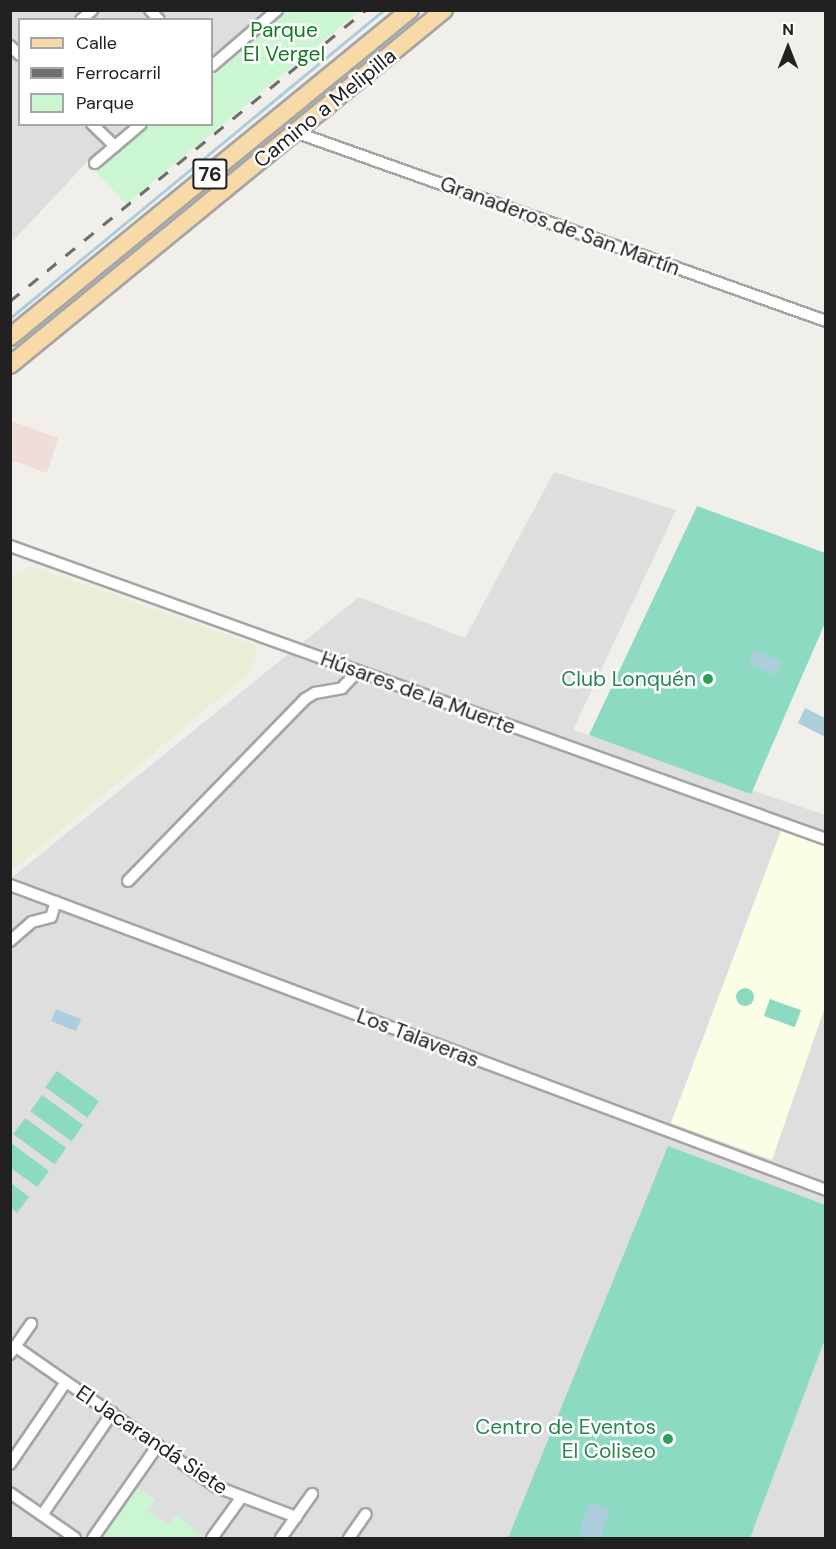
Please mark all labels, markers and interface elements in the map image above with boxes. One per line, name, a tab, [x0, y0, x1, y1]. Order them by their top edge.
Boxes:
park label: Parque El Vergel	[243, 17, 325, 67]
legend	[18, 18, 213, 126]
north arrow	[758, 18, 818, 78]
text: N	[782, 19, 794, 40]
text: Calle	[76, 31, 117, 55]
street label: Camino a Melipilla	[249, 43, 401, 173]
text: Ferrocarril	[76, 61, 161, 85]
text: Parque	[76, 91, 134, 115]
road number: 76	[192, 157, 228, 191]
street label: Granaderos de San Martín	[437, 171, 683, 281]
street label: Húsares de la Muerte	[317, 646, 519, 740]
place label: Club Lonquén	[561, 666, 696, 692]
marker: Club Lonquén	[701, 672, 715, 686]
street label: Los Talaveras	[353, 1003, 483, 1073]
street label: El Jacarandá Siete	[71, 1380, 233, 1500]
place label: Centro de Eventos El Coliseo	[475, 1414, 656, 1464]
marker: Centro de Eventos El Coliseo	[661, 1432, 675, 1446]

